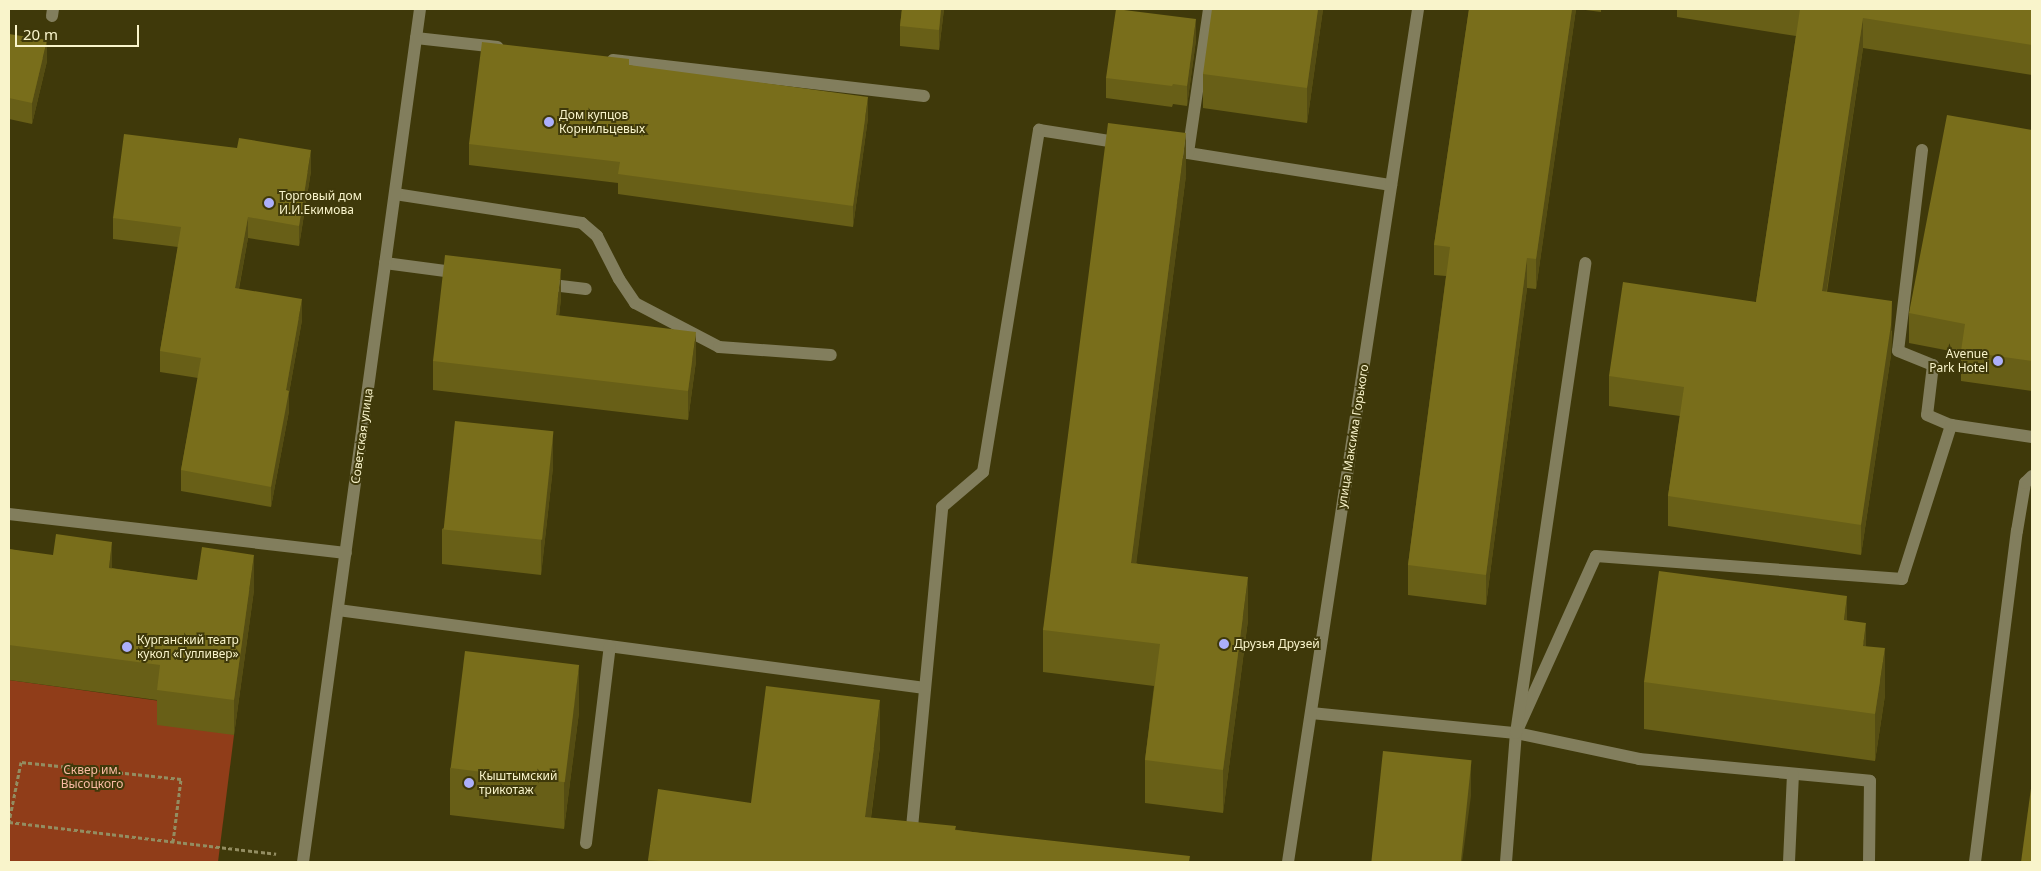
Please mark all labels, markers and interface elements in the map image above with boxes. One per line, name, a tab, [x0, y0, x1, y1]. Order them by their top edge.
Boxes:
scale bar	[18, 15, 141, 47]
text: 20 m	[23, 24, 58, 44]
place label: Дом купцов Корнильцевых	[559, 108, 645, 136]
marker: Дом купцов Корнильцевых	[543, 116, 555, 128]
place label: Торговый дом И.И.Екимова	[279, 189, 362, 217]
marker: Торговый дом И.И.Екимова	[263, 197, 275, 209]
place label: Avenue Park Hotel	[1929, 347, 1988, 375]
marker: Avenue Park Hotel	[1992, 355, 2004, 367]
street label: улица Максима Горького	[1335, 363, 1371, 509]
street label: Советская улица	[348, 387, 376, 485]
place label: Курганский театр кукол «Гулливер»	[137, 633, 239, 661]
place label: Друзья Друзей	[1234, 637, 1320, 651]
marker: Друзья Друзей	[1218, 638, 1230, 650]
marker: Курганский театр кукол «Гулливер»	[121, 641, 133, 653]
park label: Сквер им. Высоцкого	[61, 763, 123, 791]
place label: Кыштымский трикотаж	[479, 769, 557, 797]
marker: Кыштымский трикотаж	[463, 777, 475, 789]

